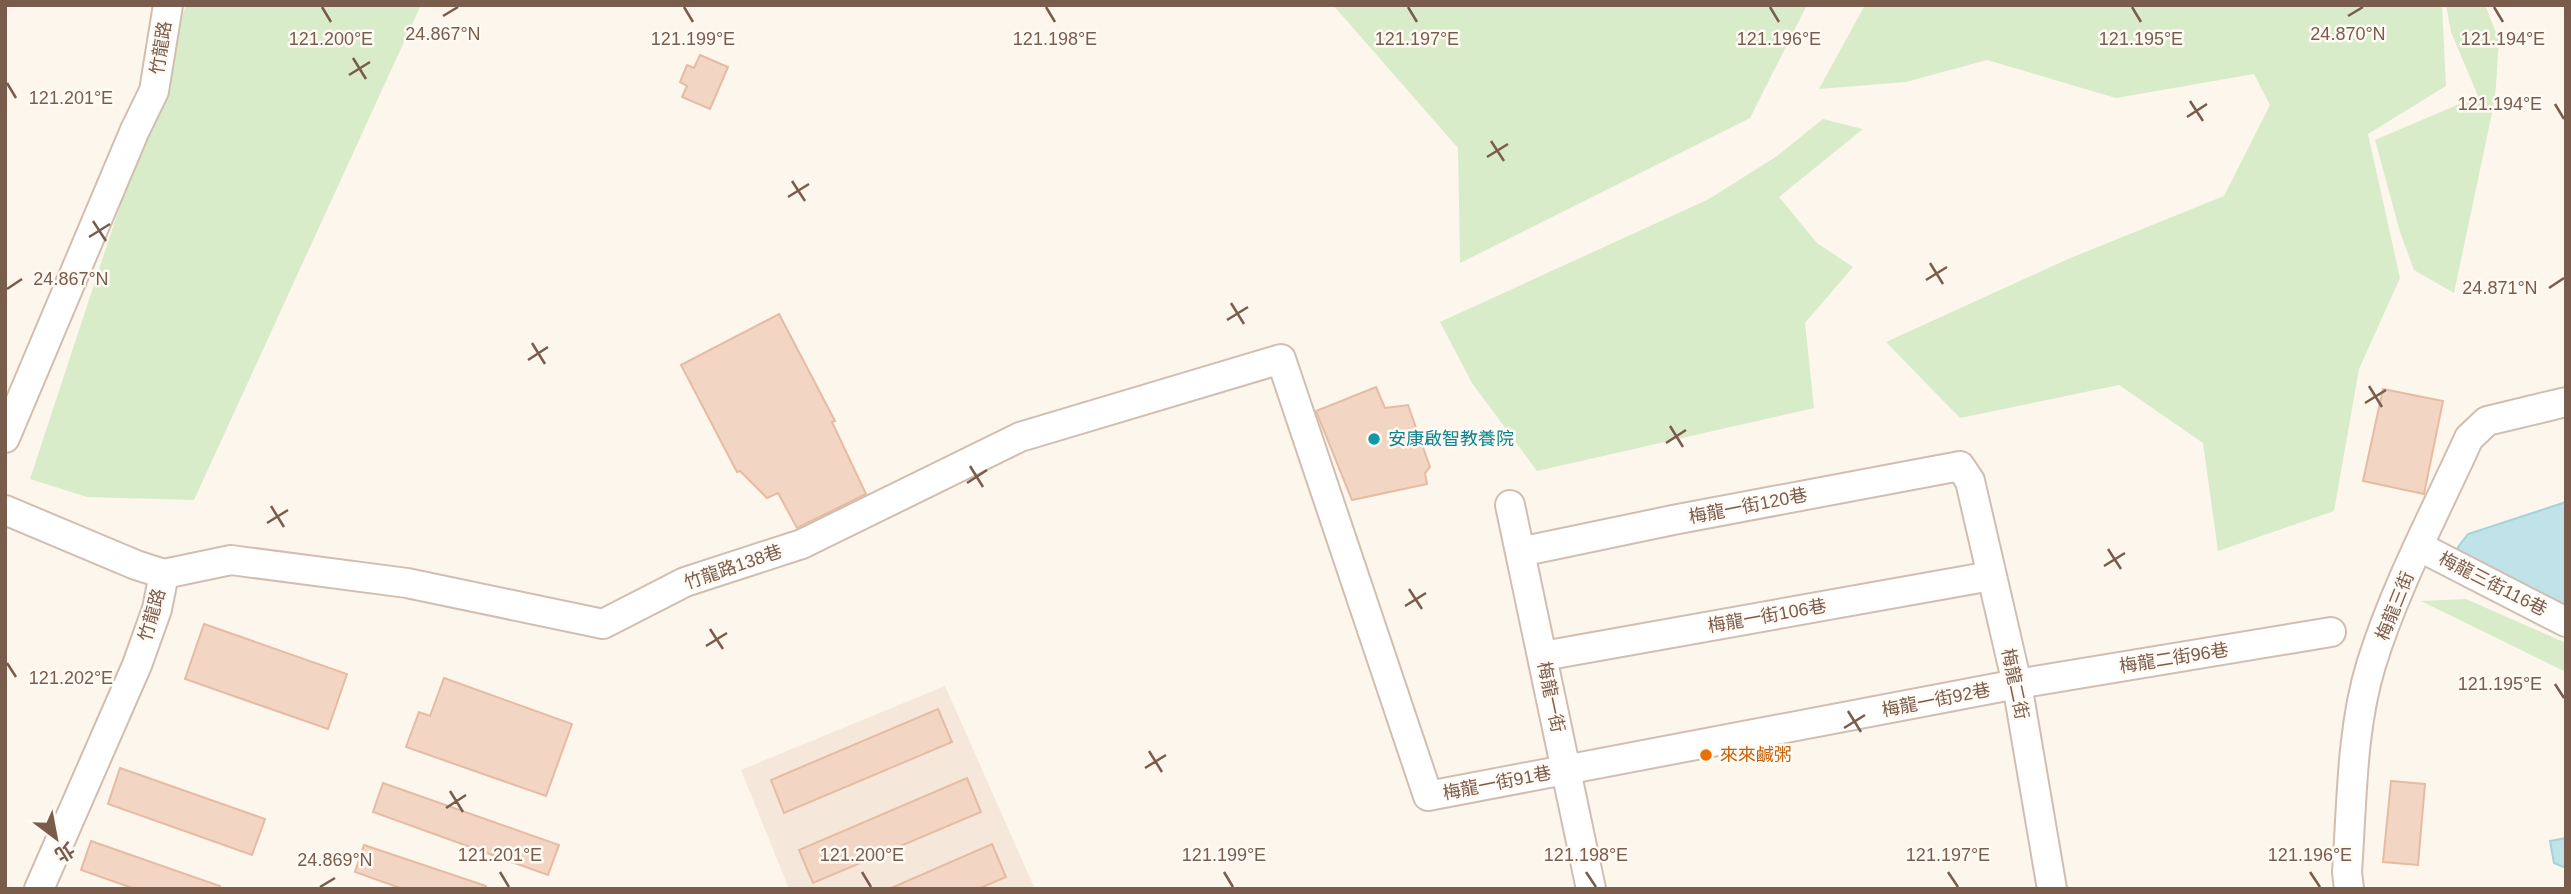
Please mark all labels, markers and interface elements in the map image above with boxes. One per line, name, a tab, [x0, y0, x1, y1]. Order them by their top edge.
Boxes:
street label: 竹龍路	[147, 20, 175, 76]
text: 24.867°N	[405, 24, 481, 44]
text: 24.870°N	[2310, 24, 2386, 44]
text: 121.200°E	[289, 29, 373, 49]
text: 121.199°E	[651, 29, 735, 49]
text: 121.198°E	[1013, 29, 1097, 49]
text: 121.197°E	[1375, 29, 1459, 49]
text: 121.196°E	[1737, 29, 1821, 49]
text: 121.195°E	[2099, 29, 2183, 49]
text: 121.194°E	[2461, 29, 2545, 49]
text: 121.201°E	[29, 88, 113, 108]
text: 121.194°E	[2458, 94, 2542, 114]
text: 24.867°N	[33, 269, 109, 289]
text: 24.871°N	[2462, 278, 2538, 298]
place label: 安康啟智教養院	[1388, 429, 1514, 449]
marker: 安康啟智教養院	[1366, 431, 1382, 447]
street label: 梅龍一街120巷	[1687, 485, 1809, 527]
street label: 竹龍路138巷	[682, 541, 784, 593]
street label: 梅龍三街116巷	[2436, 548, 2550, 620]
street label: 梅龍三街	[2372, 569, 2418, 643]
street label: 竹龍路	[135, 586, 169, 644]
street label: 梅龍一街106巷	[1706, 596, 1828, 636]
street label: 梅龍二街96巷	[2118, 640, 2230, 676]
street label: 梅龍二街	[1998, 647, 2032, 721]
street label: 梅龍一街	[1534, 660, 1568, 734]
text: 121.202°E	[29, 668, 113, 688]
text: 121.195°E	[2458, 674, 2542, 694]
street label: 梅龍一街92巷	[1880, 680, 1992, 720]
place label: 來來鹹粥	[1720, 745, 1792, 765]
marker: 來來鹹粥	[1698, 747, 1714, 763]
street label: 梅龍一街91巷	[1441, 763, 1553, 803]
north arrow	[21, 803, 91, 873]
text: 北	[51, 838, 78, 866]
text: 121.201°E	[458, 845, 542, 865]
text: 121.200°E	[820, 845, 904, 865]
text: 121.199°E	[1182, 845, 1266, 865]
text: 121.198°E	[1544, 845, 1628, 865]
text: 121.197°E	[1906, 845, 1990, 865]
text: 121.196°E	[2268, 845, 2352, 865]
text: 24.869°N	[297, 850, 373, 870]

